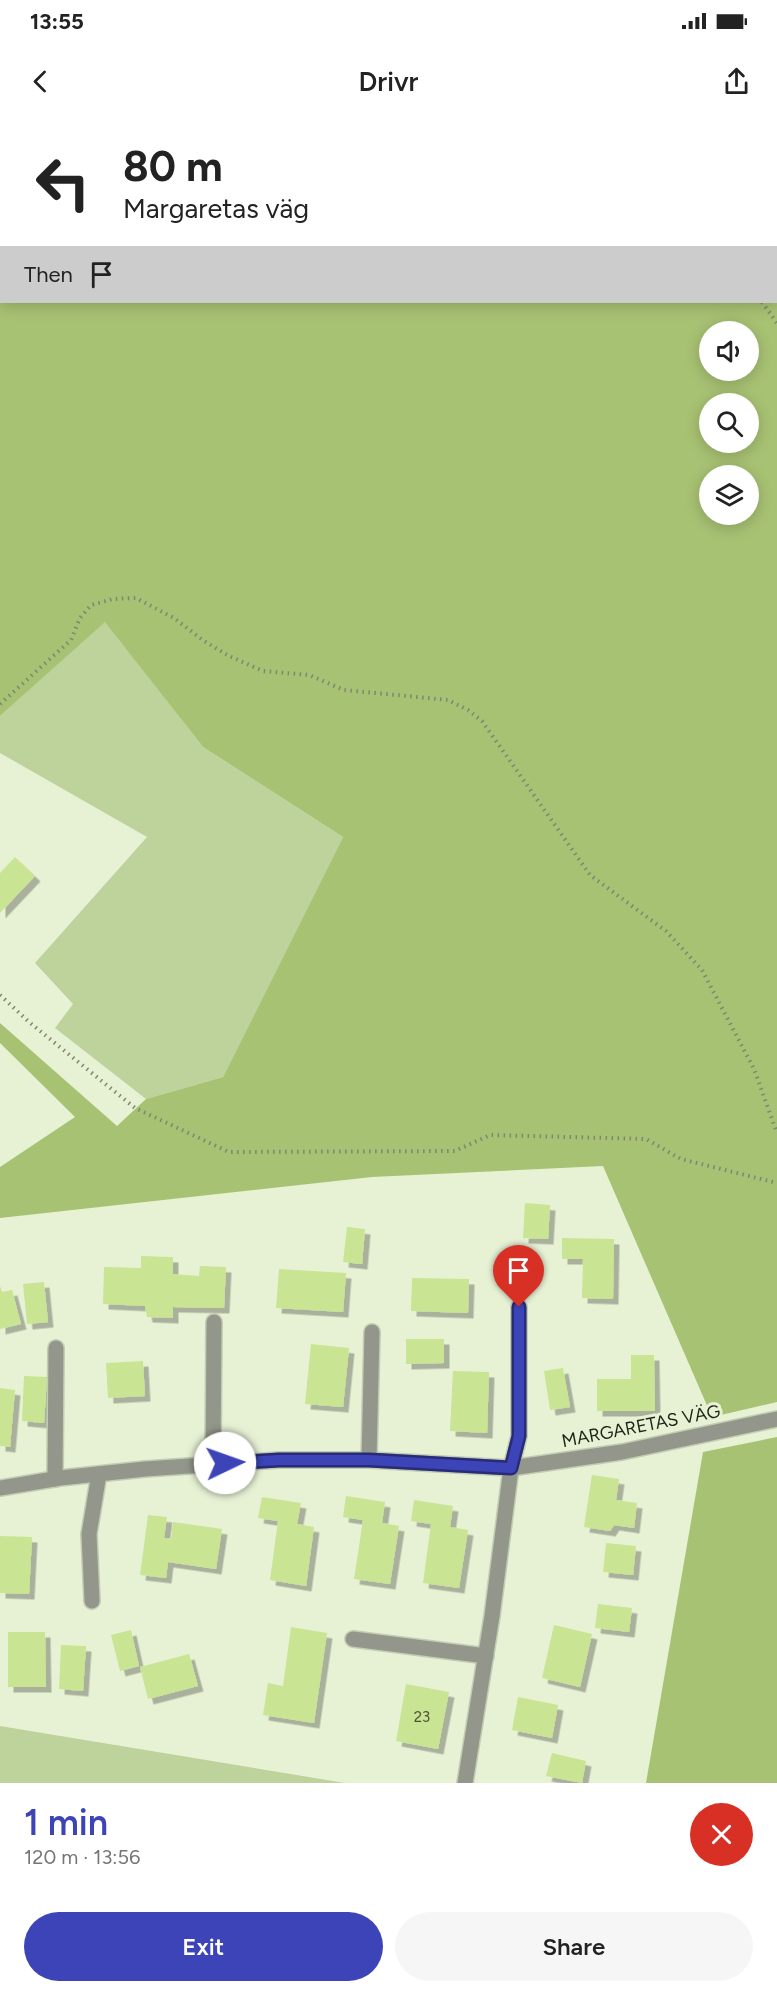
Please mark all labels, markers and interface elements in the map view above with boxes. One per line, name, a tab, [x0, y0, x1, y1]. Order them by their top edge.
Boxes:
text: 13:55	[30, 8, 84, 35]
icon: back	[24, 65, 57, 98]
text: Drivr	[359, 65, 418, 98]
icon: share	[720, 65, 753, 98]
text: 80 m	[123, 141, 223, 192]
icon: left	[24, 144, 102, 222]
text: Margaretas väg	[123, 192, 309, 225]
icon: arrive	[85, 258, 118, 291]
text: Then	[24, 261, 73, 288]
map controls	[699, 321, 759, 525]
button: sound	[699, 321, 759, 381]
button: search	[699, 393, 759, 453]
button: layers	[699, 465, 759, 525]
pin	[493, 1245, 544, 1307]
icon: arrive	[502, 1254, 535, 1287]
street label: MARGARETAS VÄG	[560, 1400, 722, 1452]
position arrow	[193, 1431, 257, 1495]
house number: 23	[414, 1708, 430, 1726]
text: 1 min	[24, 1801, 108, 1844]
button: close	[690, 1803, 753, 1866]
text: 120 m · 13:56	[24, 1845, 140, 1869]
button: Exit	[24, 1912, 383, 1981]
button: Share	[395, 1912, 753, 1981]

